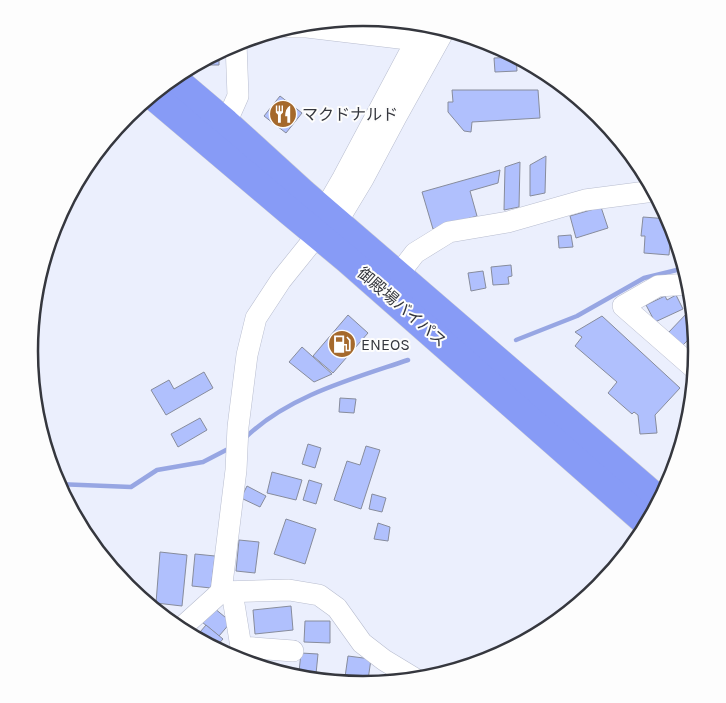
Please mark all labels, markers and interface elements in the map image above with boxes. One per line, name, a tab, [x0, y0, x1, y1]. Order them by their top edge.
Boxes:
restaurant icon: マクドナルド	[268, 99, 298, 129]
place label: マクドナルド	[302, 105, 398, 124]
street label: 御殿場バイパス	[354, 263, 450, 351]
fuel station icon: ENEOS	[327, 329, 357, 359]
place label: ENEOS	[361, 335, 410, 354]

